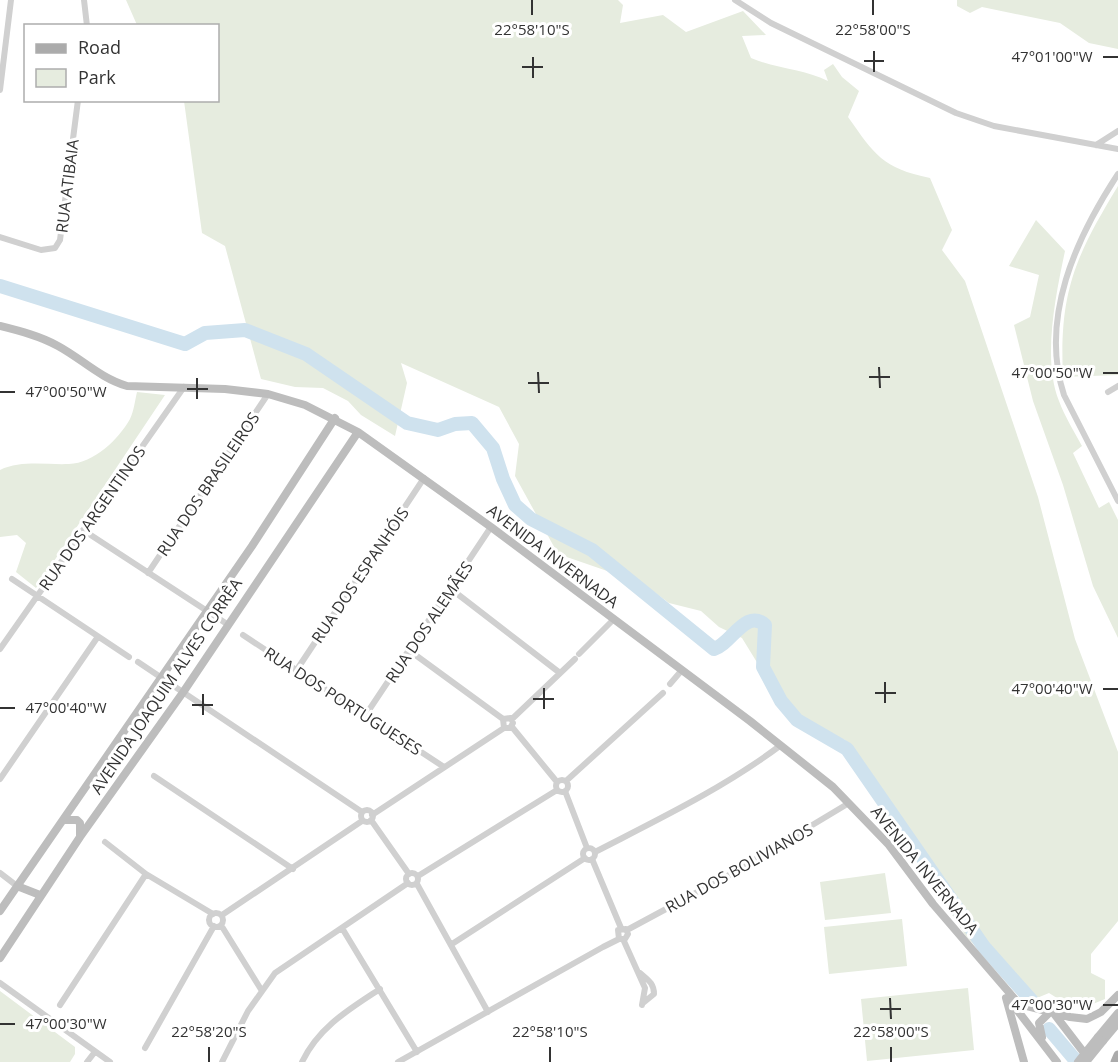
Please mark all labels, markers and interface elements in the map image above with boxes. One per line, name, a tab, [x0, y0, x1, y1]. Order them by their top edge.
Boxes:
text: 22°58'10"S	[494, 19, 570, 39]
text: 22°58'00"S	[835, 19, 911, 39]
legend	[24, 24, 219, 102]
text: Road	[78, 35, 121, 59]
text: 47°01'00"W	[1012, 46, 1093, 66]
text: Park	[78, 65, 116, 89]
street label: RUA ATIBAIA	[50, 137, 84, 234]
text: 47°00'50"W	[1012, 362, 1093, 382]
text: 47°00'50"W	[26, 381, 107, 401]
street label: RUA DOS BRASILEIROS	[152, 408, 265, 560]
street label: RUA DOS ARGENTINOS	[34, 441, 150, 595]
street label: AVENIDA INVERNADA	[483, 499, 624, 613]
street label: RUA DOS ESPANHÓIS	[306, 502, 414, 647]
street label: RUA DOS ALEMÃES	[380, 557, 478, 687]
street label: AVENIDA JOAQUIM ALVES CORRÊA	[85, 573, 247, 798]
street label: RUA DOS PORTUGUESES	[260, 642, 426, 760]
text: 47°00'40"W	[1012, 678, 1093, 698]
text: 47°00'40"W	[26, 697, 107, 717]
street label: AVENIDA INVERNADA	[866, 801, 984, 940]
street label: RUA DOS BOLIVIANOS	[661, 818, 817, 918]
text: 47°00'30"W	[1012, 994, 1093, 1014]
text: 47°00'30"W	[26, 1013, 107, 1033]
text: 22°58'20"S	[171, 1021, 247, 1041]
text: 22°58'10"S	[512, 1021, 588, 1041]
text: 22°58'00"S	[853, 1021, 929, 1041]

